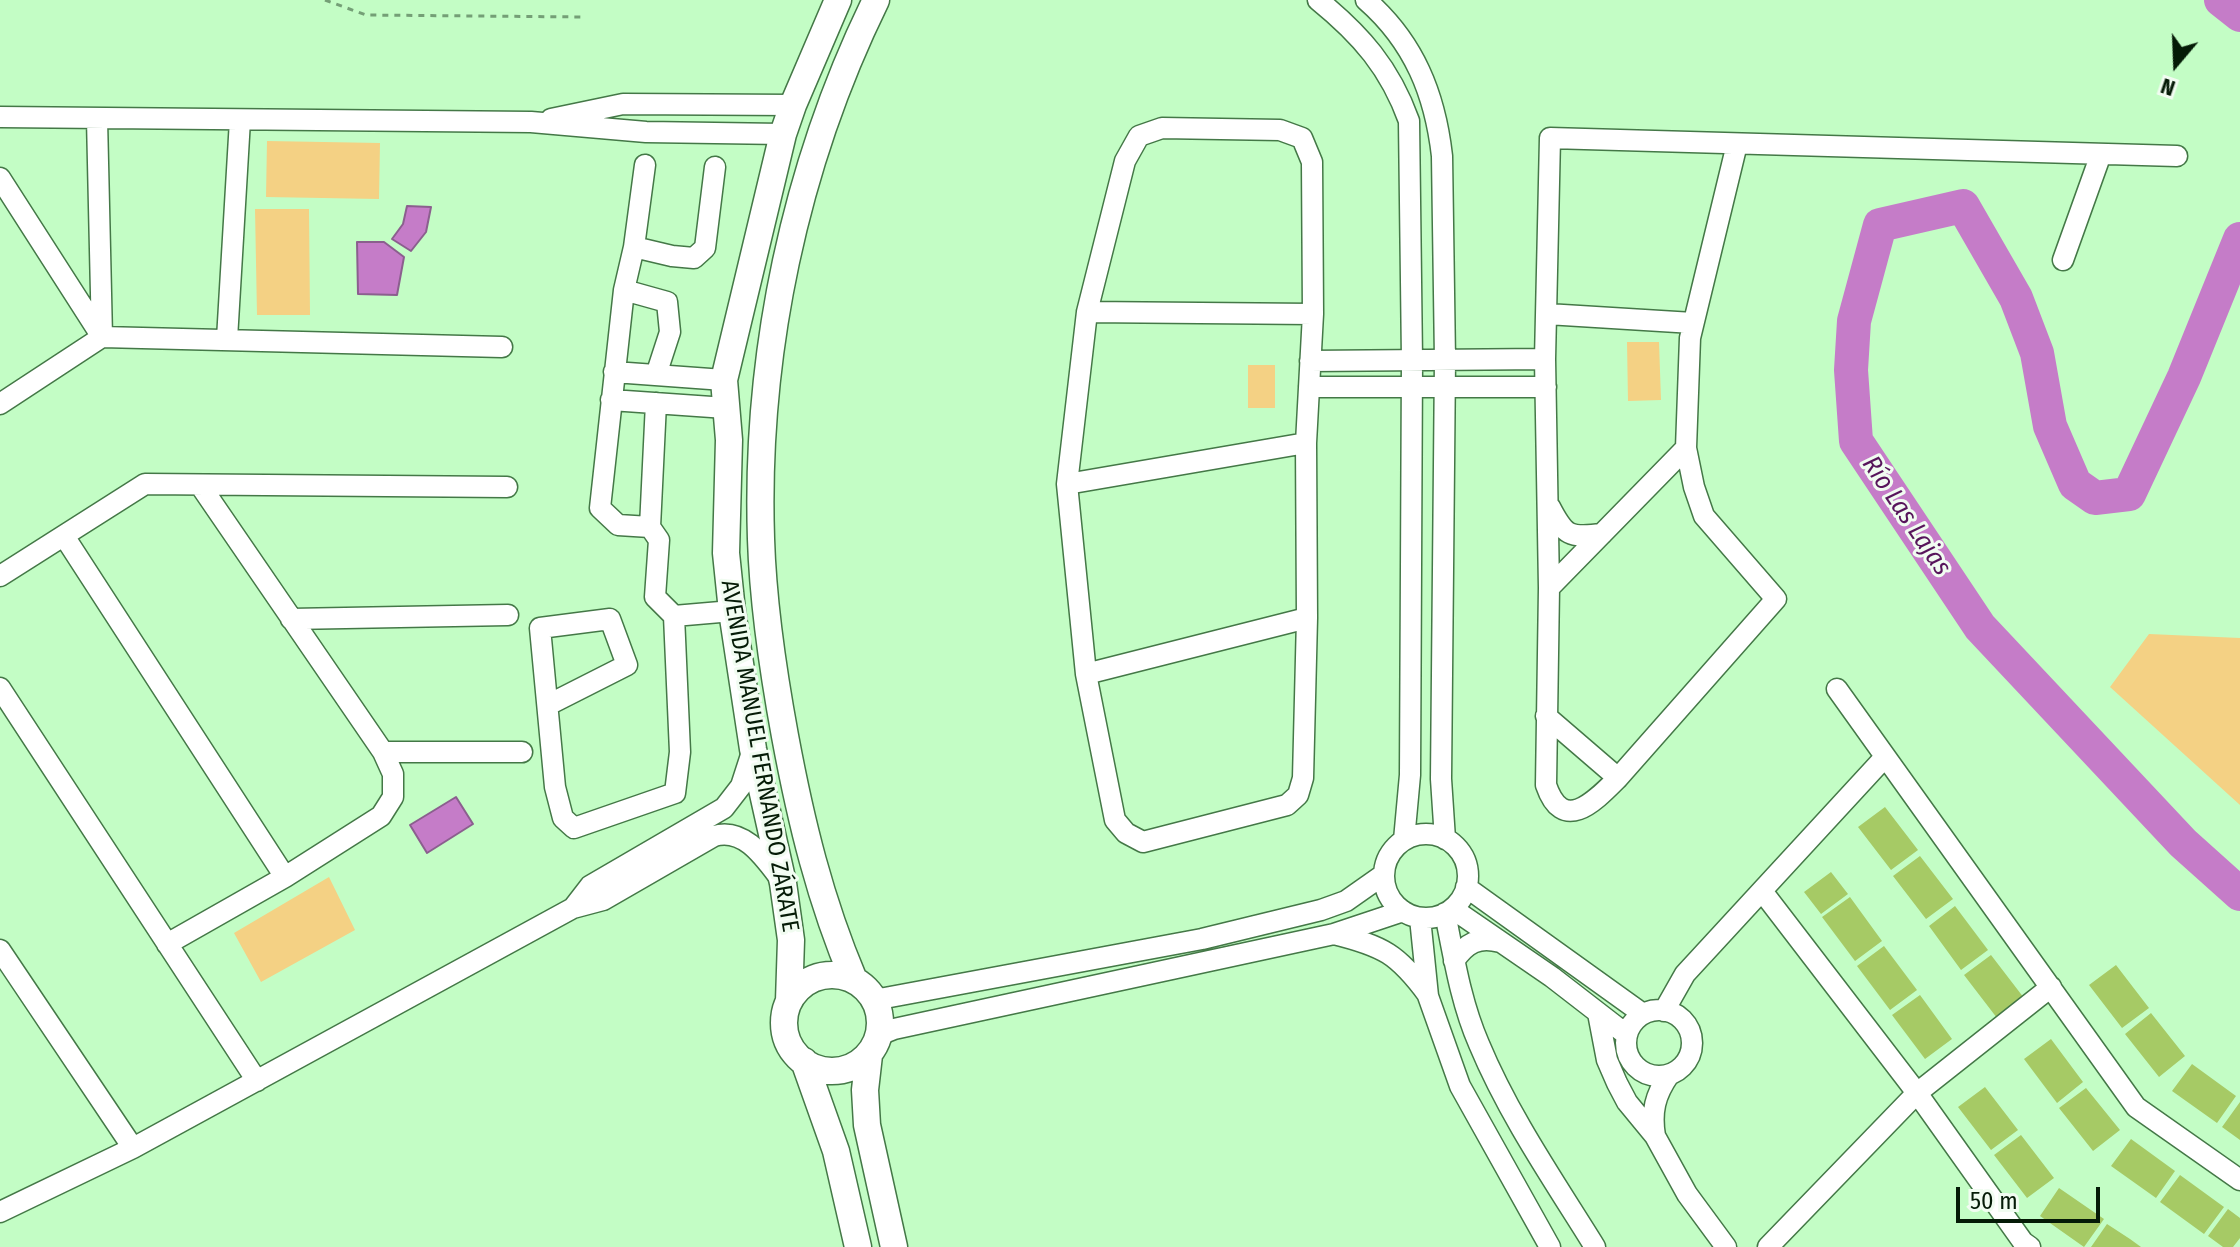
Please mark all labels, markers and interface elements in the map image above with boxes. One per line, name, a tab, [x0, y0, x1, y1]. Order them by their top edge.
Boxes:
north arrow	[2136, 24, 2216, 104]
text: N	[2157, 72, 2179, 102]
water label: Río Las Lajas	[1855, 450, 1957, 582]
street label: AVENIDA MANUEL FERNANDO ZÁRATE	[714, 578, 804, 934]
scale bar	[1960, 1171, 2104, 1221]
text: 50 m	[1970, 1187, 2018, 1215]

